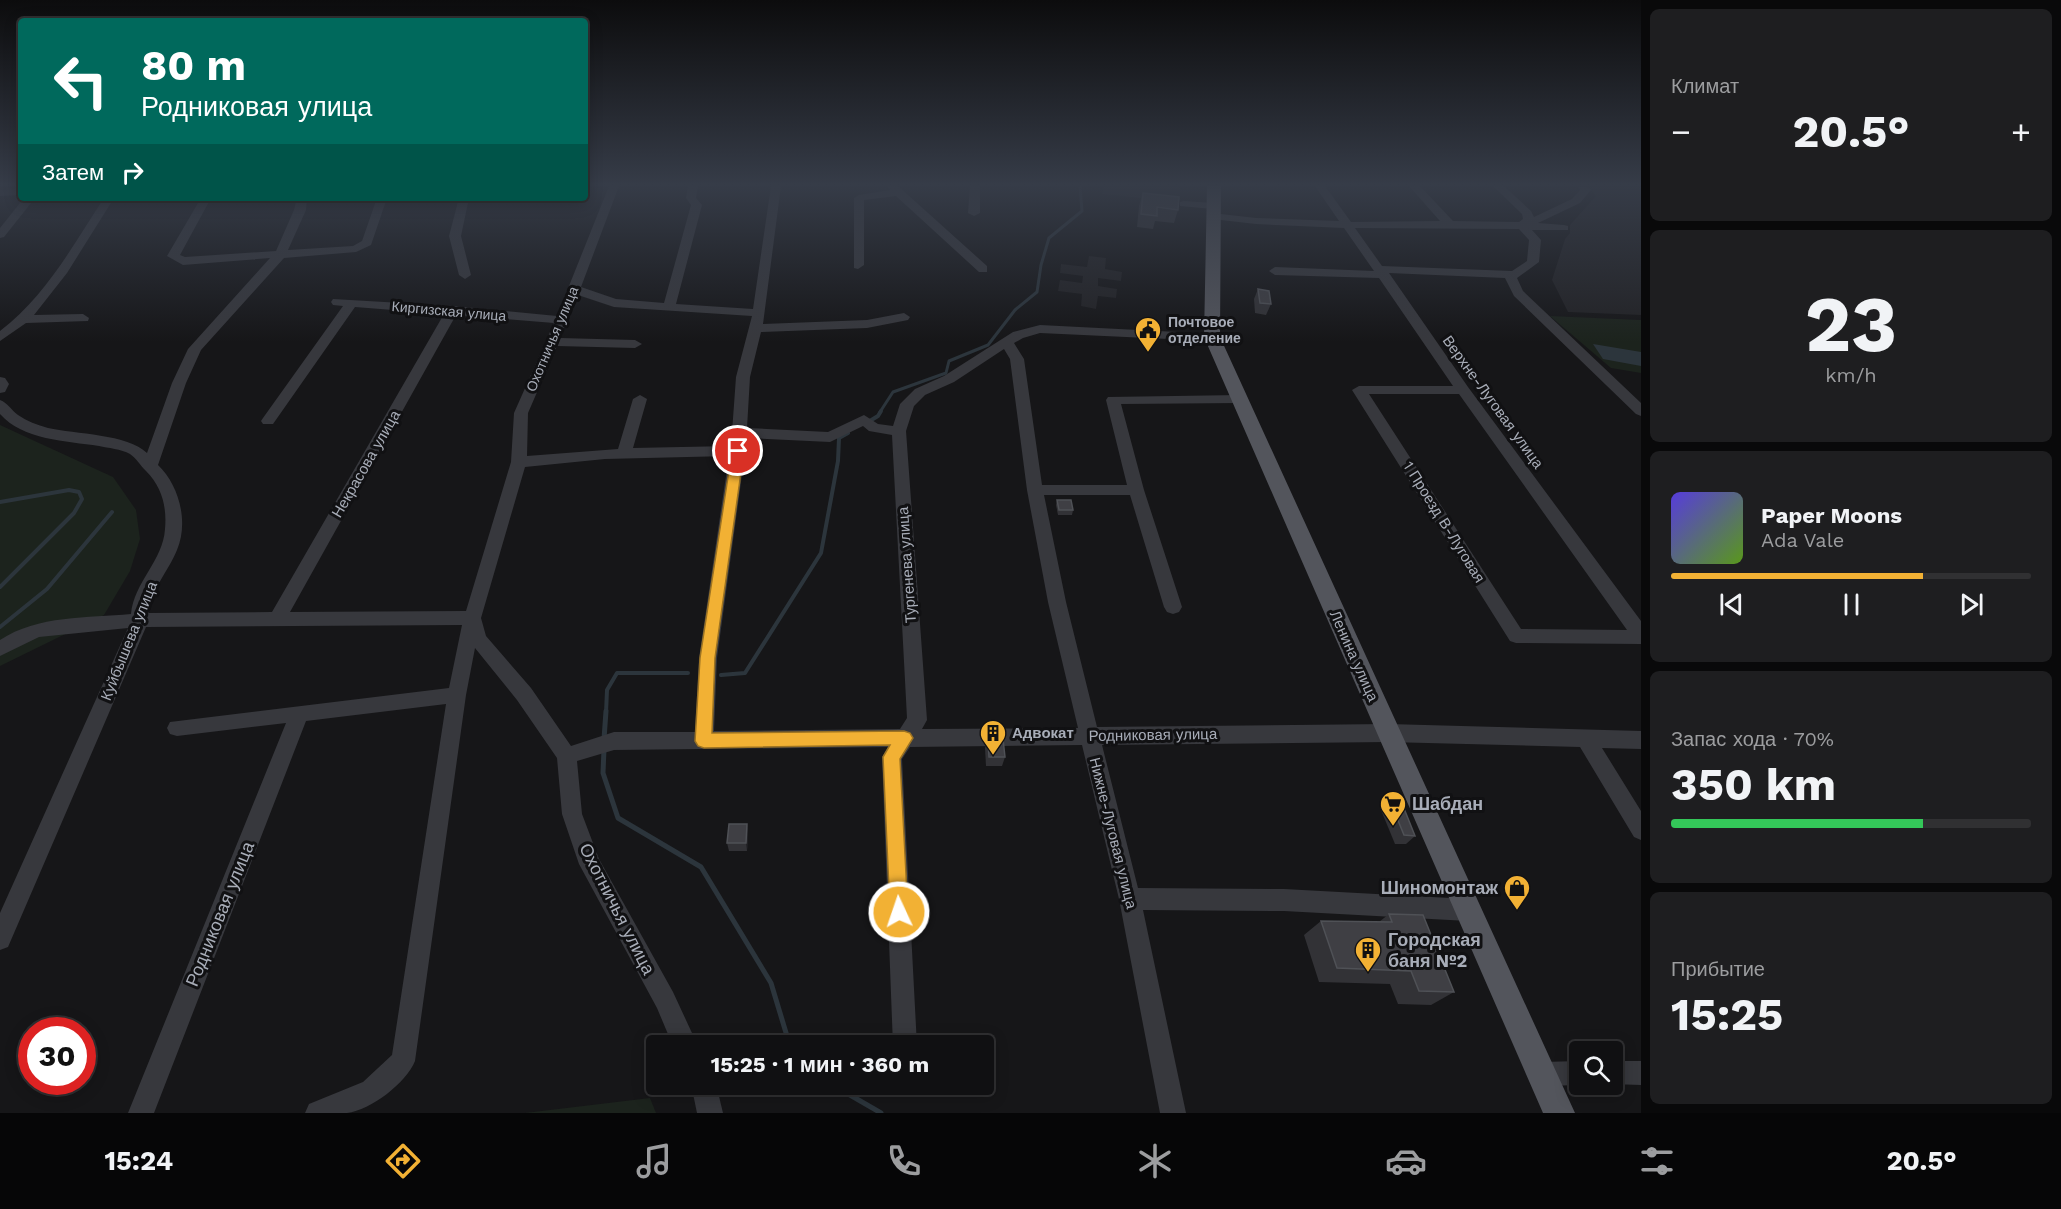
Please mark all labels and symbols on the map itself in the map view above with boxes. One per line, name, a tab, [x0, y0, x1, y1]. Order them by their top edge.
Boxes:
street label: Охотничья улица	[523, 284, 581, 394]
street label: Киргизская улица	[391, 298, 507, 324]
place label: Почтовое отделение	[1168, 314, 1241, 346]
public building icon: Почтовое отделение	[1133, 315, 1163, 353]
street label: Верхне-Луговая улица	[1439, 332, 1548, 473]
street label: Некрасова улица	[328, 407, 404, 521]
pin	[712, 425, 763, 476]
street label: 1 Проезд В-Луговая	[1399, 458, 1489, 586]
street label: Тургенева улица	[894, 506, 920, 624]
street label: Куйбышева улица	[97, 578, 161, 703]
street label: Ленина улица	[1326, 608, 1382, 705]
building icon: Адвокат	[978, 718, 1008, 756]
place label: Адвокат	[1012, 724, 1074, 742]
street label: Родниковая улица	[1089, 725, 1218, 745]
street label: Нижне-Луговая улица	[1086, 756, 1141, 911]
supermarket icon: Шабдан	[1378, 789, 1408, 827]
place label: Шабдан	[1412, 793, 1483, 814]
street label: Родниковая улица	[181, 837, 259, 989]
street label: Охотничья улица	[575, 840, 660, 979]
shop icon: Шиномонтаж	[1502, 873, 1532, 911]
place label: Шиномонтаж	[1381, 877, 1498, 898]
position arrow	[867, 880, 931, 944]
place label: Городская баня №2	[1388, 929, 1481, 971]
building icon: Городская баня №2	[1353, 935, 1383, 973]
speed limit sign: 30	[18, 1017, 96, 1095]

